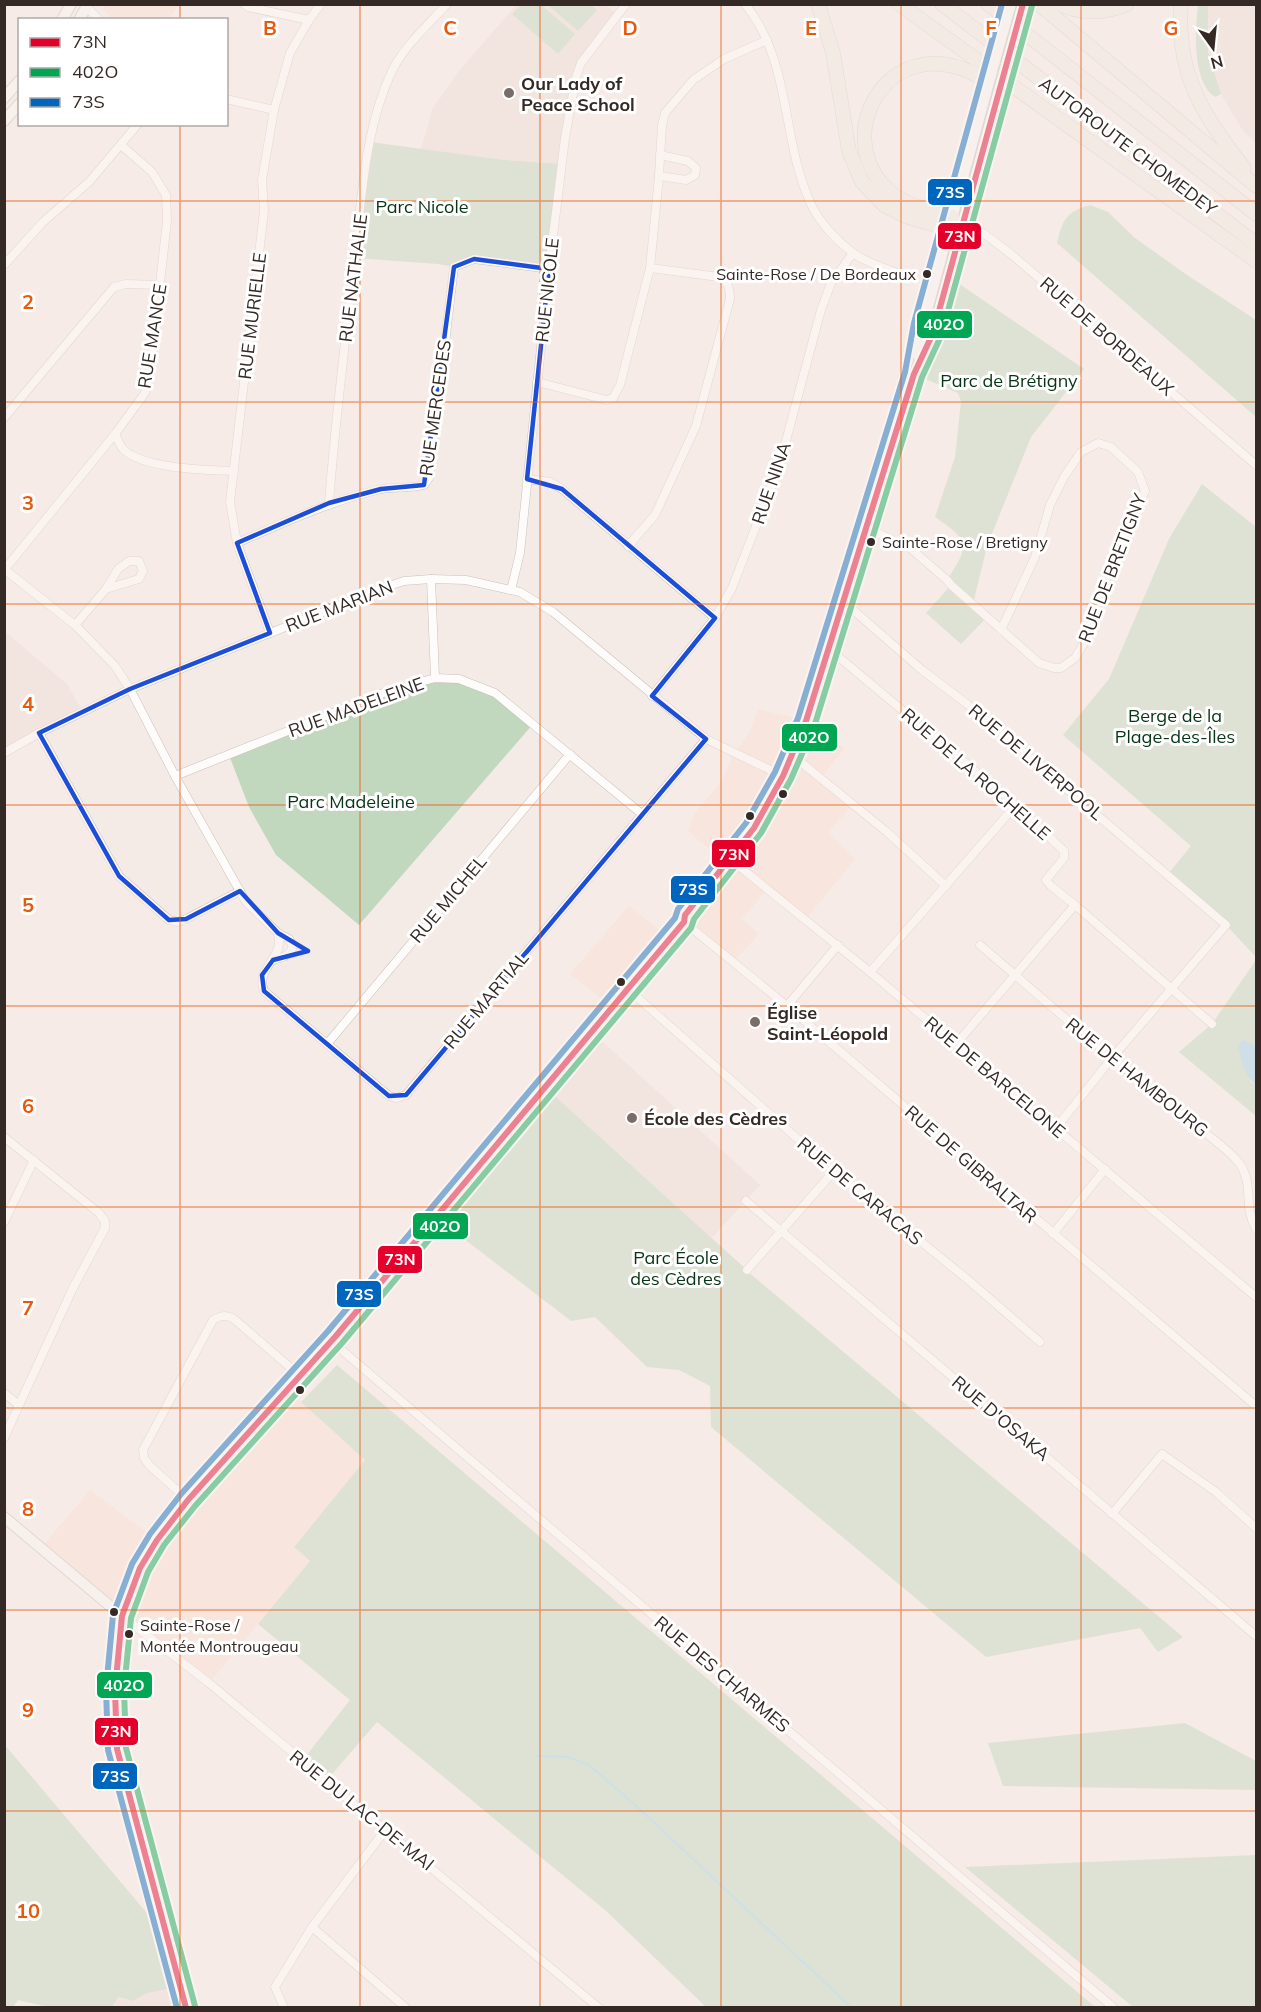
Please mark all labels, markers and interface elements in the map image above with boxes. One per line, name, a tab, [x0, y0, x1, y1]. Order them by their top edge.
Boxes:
text: B	[263, 15, 277, 40]
text: C	[443, 15, 457, 40]
text: D	[622, 15, 638, 40]
text: E	[805, 15, 817, 40]
text: F	[985, 15, 997, 40]
text: G	[1164, 15, 1178, 40]
legend	[18, 18, 228, 126]
north arrow	[1183, 18, 1243, 78]
text: 73N	[72, 30, 107, 53]
text: N	[1208, 51, 1225, 74]
text: 402O	[72, 60, 118, 83]
place label: Our Lady of Peace School	[521, 72, 635, 116]
street label: AUTOROUTE CHOMEDEY	[1035, 72, 1222, 221]
marker: Our Lady of Peace School	[502, 86, 516, 100]
text: 73S	[72, 90, 105, 113]
line badge: 73S	[927, 178, 973, 206]
text: 73S	[935, 182, 965, 202]
park label: Parc Nicole	[376, 195, 468, 218]
street label: RUE NATHALIE	[334, 213, 372, 343]
line badge: 73N	[937, 222, 982, 250]
text: 73N	[944, 226, 976, 246]
street label: RUE NICOLE	[530, 236, 564, 344]
street label: RUE MURIELLE	[233, 251, 271, 381]
place label: Sainte-Rose / De Bordeaux	[716, 264, 916, 284]
marker: Sainte-Rose / De Bordeaux	[921, 268, 933, 280]
street label: RUE DE BORDEAUX	[1035, 272, 1179, 401]
street label: RUE MANCE	[132, 282, 172, 390]
text: 2	[22, 289, 34, 314]
line badge: 402O	[916, 310, 973, 339]
text: 402O	[923, 314, 965, 334]
street label: RUE MERCEDES	[414, 338, 456, 478]
park label: Parc de Brétigny	[940, 369, 1078, 392]
street label: RUE NINA	[746, 439, 796, 527]
street label: RUE DE BRETIGNY	[1073, 489, 1151, 646]
text: 3	[22, 490, 34, 515]
place label: Sainte-Rose / Bretigny	[882, 532, 1048, 552]
marker: Sainte-Rose / Bretigny	[865, 536, 877, 548]
street label: RUE MARIAN	[282, 575, 396, 637]
street label: RUE MADELEINE	[285, 672, 427, 742]
text: 4	[22, 691, 34, 716]
street label: RUE DE LIVERPOOL	[964, 699, 1108, 825]
street label: RUE DE LA ROCHELLE	[897, 703, 1055, 845]
park label: Berge de la Plage-des-Îles	[1115, 704, 1235, 748]
line badge: 402O	[781, 723, 838, 752]
text: 402O	[788, 727, 830, 747]
unlabelled marker	[777, 788, 789, 800]
park label: Parc Madeleine	[287, 790, 415, 813]
unlabelled marker	[744, 810, 756, 822]
line badge: 73N	[711, 839, 756, 868]
text: 73N	[718, 844, 750, 864]
street label: RUE MICHEL	[405, 850, 491, 948]
line badge: 73S	[670, 875, 716, 904]
text: 73S	[678, 879, 708, 899]
text: 5	[22, 892, 34, 917]
street label: RUE MARTIAL	[439, 946, 534, 1053]
unlabelled marker	[615, 976, 627, 988]
place label: Église Saint-Léopold	[767, 1001, 888, 1045]
street label: RUE DE BARCELONE	[920, 1011, 1070, 1143]
street label: RUE DE HAMBOURG	[1061, 1012, 1213, 1142]
marker: Église Saint-Léopold	[748, 1015, 762, 1029]
text: 6	[22, 1093, 34, 1118]
street label: RUE DE GIBRALTAR	[900, 1100, 1042, 1228]
place label: École des Cèdres	[644, 1107, 787, 1130]
marker: École des Cèdres	[625, 1111, 639, 1125]
street label: RUE DE CARACAS	[793, 1132, 927, 1250]
line badge: 402O	[412, 1212, 469, 1240]
text: 402O	[419, 1216, 461, 1236]
line badge: 73N	[377, 1245, 423, 1274]
park label: Parc École des Cèdres	[630, 1246, 722, 1290]
text: 73N	[384, 1249, 416, 1269]
line badge: 73S	[336, 1280, 382, 1308]
text: 73S	[344, 1284, 374, 1304]
text: 7	[22, 1295, 34, 1320]
street label: RUE D'OSAKA	[947, 1370, 1055, 1466]
unlabelled marker	[294, 1384, 306, 1396]
text: 8	[22, 1496, 34, 1521]
unlabelled marker	[108, 1606, 120, 1618]
street label: RUE DES CHARMES	[650, 1611, 794, 1737]
place label: Sainte-Rose / Montée Montrougeau	[140, 1615, 298, 1656]
marker: Sainte-Rose / Montée Montrougeau	[123, 1628, 135, 1640]
line badge: 402O	[96, 1671, 153, 1699]
text: 402O	[103, 1675, 145, 1695]
text: 9	[22, 1697, 34, 1722]
line badge: 73N	[94, 1717, 139, 1746]
text: 73N	[100, 1721, 132, 1741]
street label: RUE DU LAC-DE-MAI	[285, 1745, 439, 1875]
line badge: 73S	[92, 1762, 138, 1790]
text: 73S	[100, 1766, 130, 1786]
text: 10	[16, 1898, 40, 1923]

